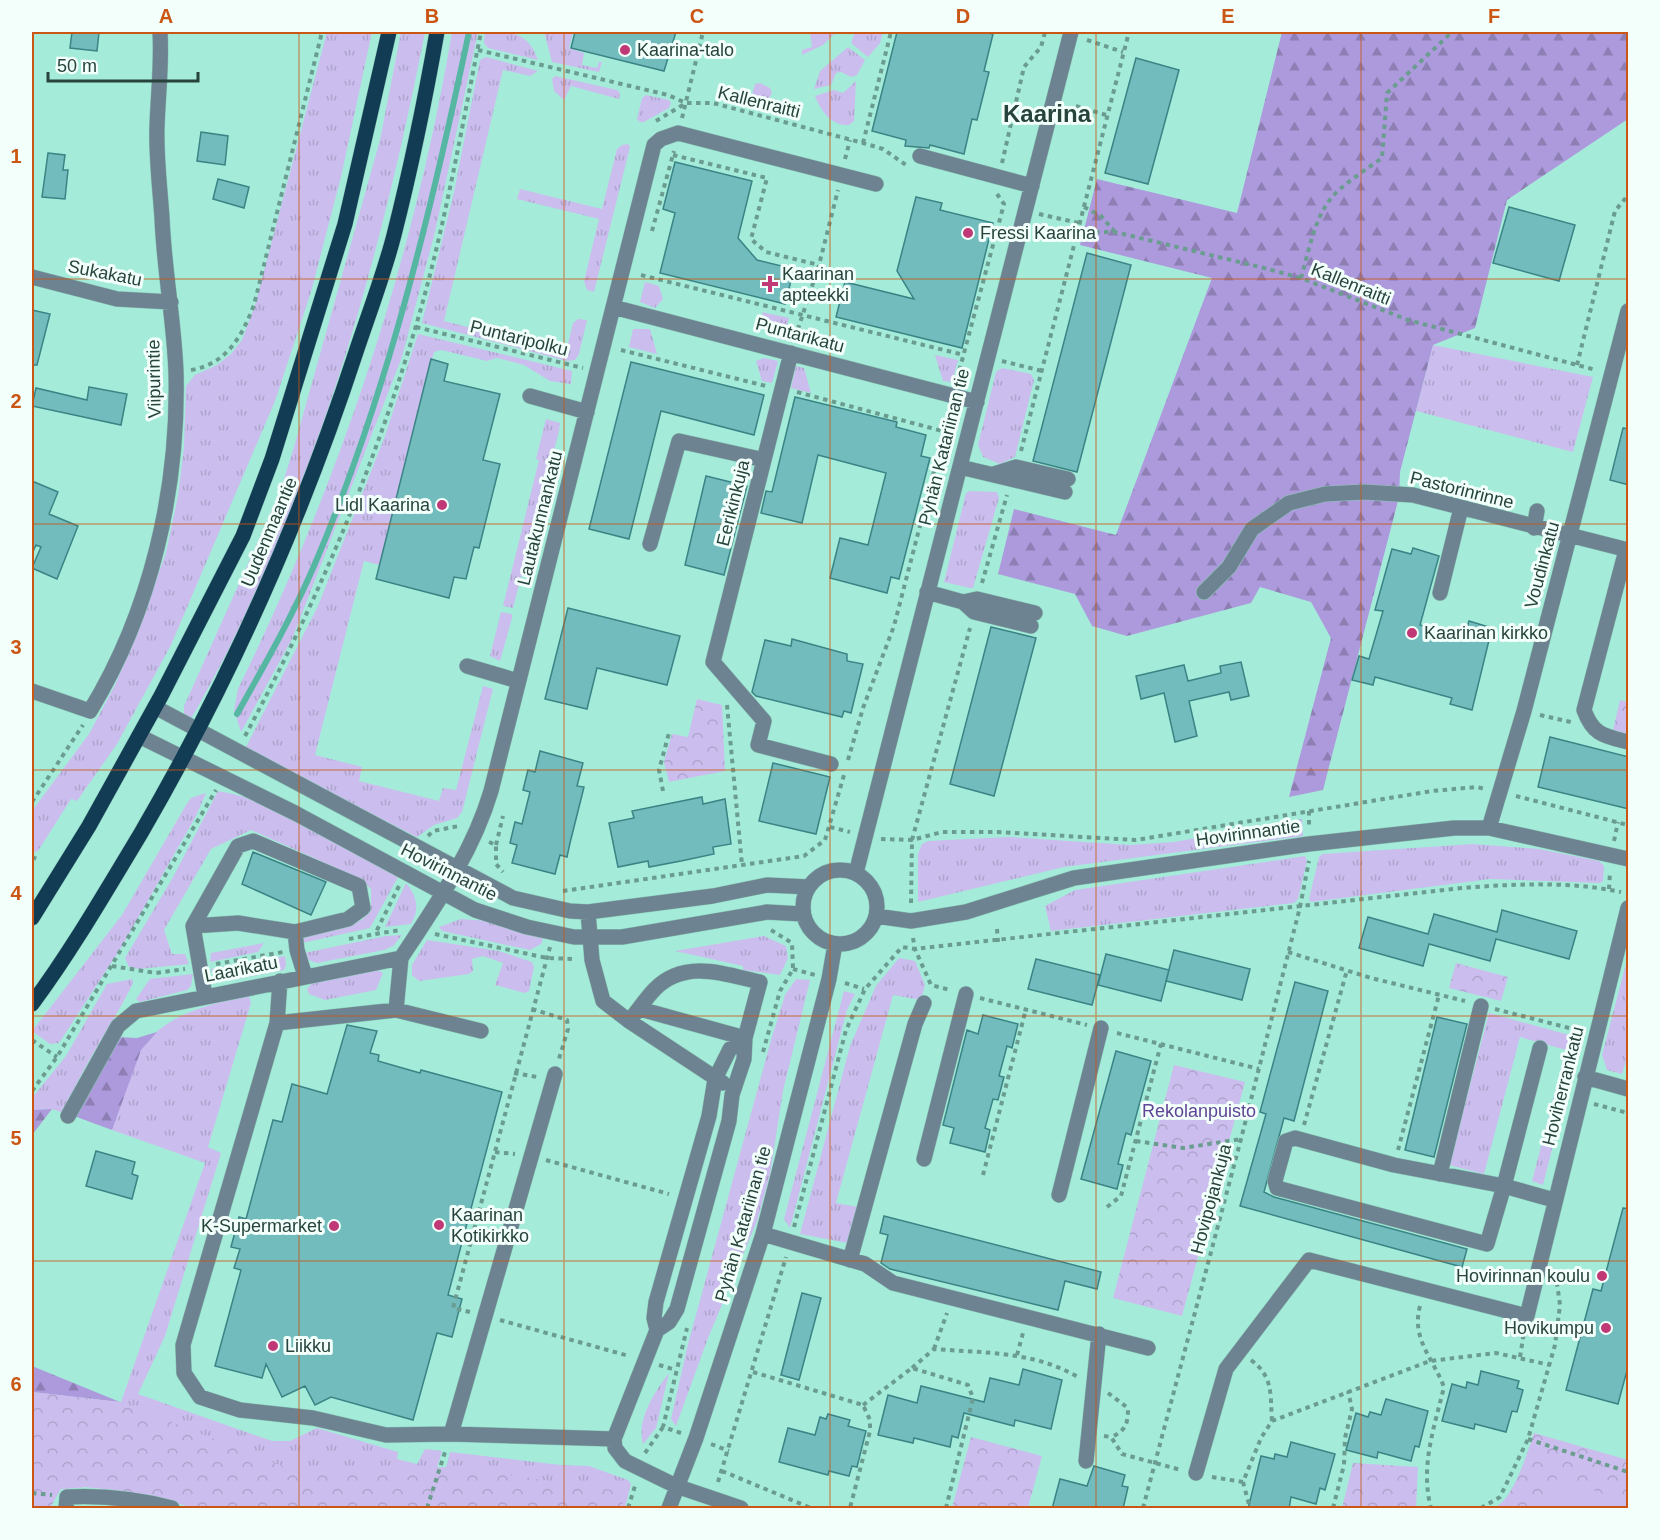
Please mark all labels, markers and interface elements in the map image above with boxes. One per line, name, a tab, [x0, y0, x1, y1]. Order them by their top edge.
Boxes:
text: A	[159, 5, 173, 27]
text: B	[425, 5, 439, 27]
text: C	[690, 5, 704, 27]
text: D	[956, 5, 970, 27]
text: E	[1221, 5, 1235, 27]
text: F	[1488, 5, 1500, 27]
place label: Kaarina-talo	[637, 40, 734, 60]
marker: Kaarina-talo	[618, 43, 632, 57]
scale bar	[48, 45, 198, 83]
text: 50 m	[57, 56, 97, 76]
street label: Kallenraitti	[716, 82, 802, 122]
district label: Kaarina	[1003, 100, 1092, 127]
text: 1	[10, 145, 22, 167]
place label: Fressi Kaarina	[980, 223, 1097, 243]
marker: Fressi Kaarina	[961, 226, 975, 240]
street label: Sukakatu	[66, 256, 144, 290]
street label: Kallenraitti	[1308, 259, 1394, 309]
place label: Kaarinan apteekki	[782, 264, 854, 305]
marker: Kaarinan apteekki	[763, 277, 777, 291]
street label: Puntarikatu	[753, 314, 847, 356]
street label: Puntaripolku	[468, 316, 570, 360]
street label: Viipurintie	[143, 339, 165, 419]
street label: Pyhän Katariinan tie	[915, 366, 973, 528]
text: 2	[10, 390, 22, 412]
street label: Lautakunnankatu	[514, 449, 566, 587]
street label: Eerikinkuja	[713, 457, 754, 548]
street label: Pastorinrinne	[1408, 467, 1516, 513]
street label: Uudenmaantie	[237, 474, 301, 590]
place label: Lidl Kaarina	[335, 495, 431, 515]
marker: Lidl Kaarina	[435, 498, 449, 512]
street label: Voudinkatu	[1521, 519, 1563, 611]
place label: Kaarinan kirkko	[1424, 623, 1548, 643]
marker: Kaarinan kirkko	[1405, 626, 1419, 640]
text: 3	[10, 636, 22, 658]
street label: Hovirinnantie	[1195, 816, 1301, 850]
street label: Hovirinnantie	[398, 839, 500, 905]
text: 4	[10, 882, 22, 904]
street label: Laarikatu	[203, 952, 279, 986]
street label: Hoviherrankatu	[1539, 1024, 1587, 1148]
park label: Rekolanpuisto	[1142, 1101, 1256, 1121]
text: 5	[10, 1127, 22, 1149]
street label: Hovipojankuja	[1187, 1141, 1236, 1256]
street label: Pyhän Katariinan tie	[711, 1144, 775, 1304]
place label: Kaarinan Kotikirkko	[451, 1205, 529, 1246]
place label: K-Supermarket	[201, 1216, 322, 1236]
marker: Kaarinan Kotikirkko	[432, 1218, 446, 1232]
marker: K-Supermarket	[327, 1219, 341, 1233]
place label: Hovirinnan koulu	[1456, 1266, 1590, 1286]
marker: Hovirinnan koulu	[1595, 1269, 1609, 1283]
place label: Hovikumpu	[1504, 1318, 1594, 1338]
marker: Hovikumpu	[1599, 1321, 1613, 1335]
place label: Liikku	[285, 1336, 331, 1356]
marker: Liikku	[266, 1339, 280, 1353]
text: 6	[10, 1373, 22, 1395]

